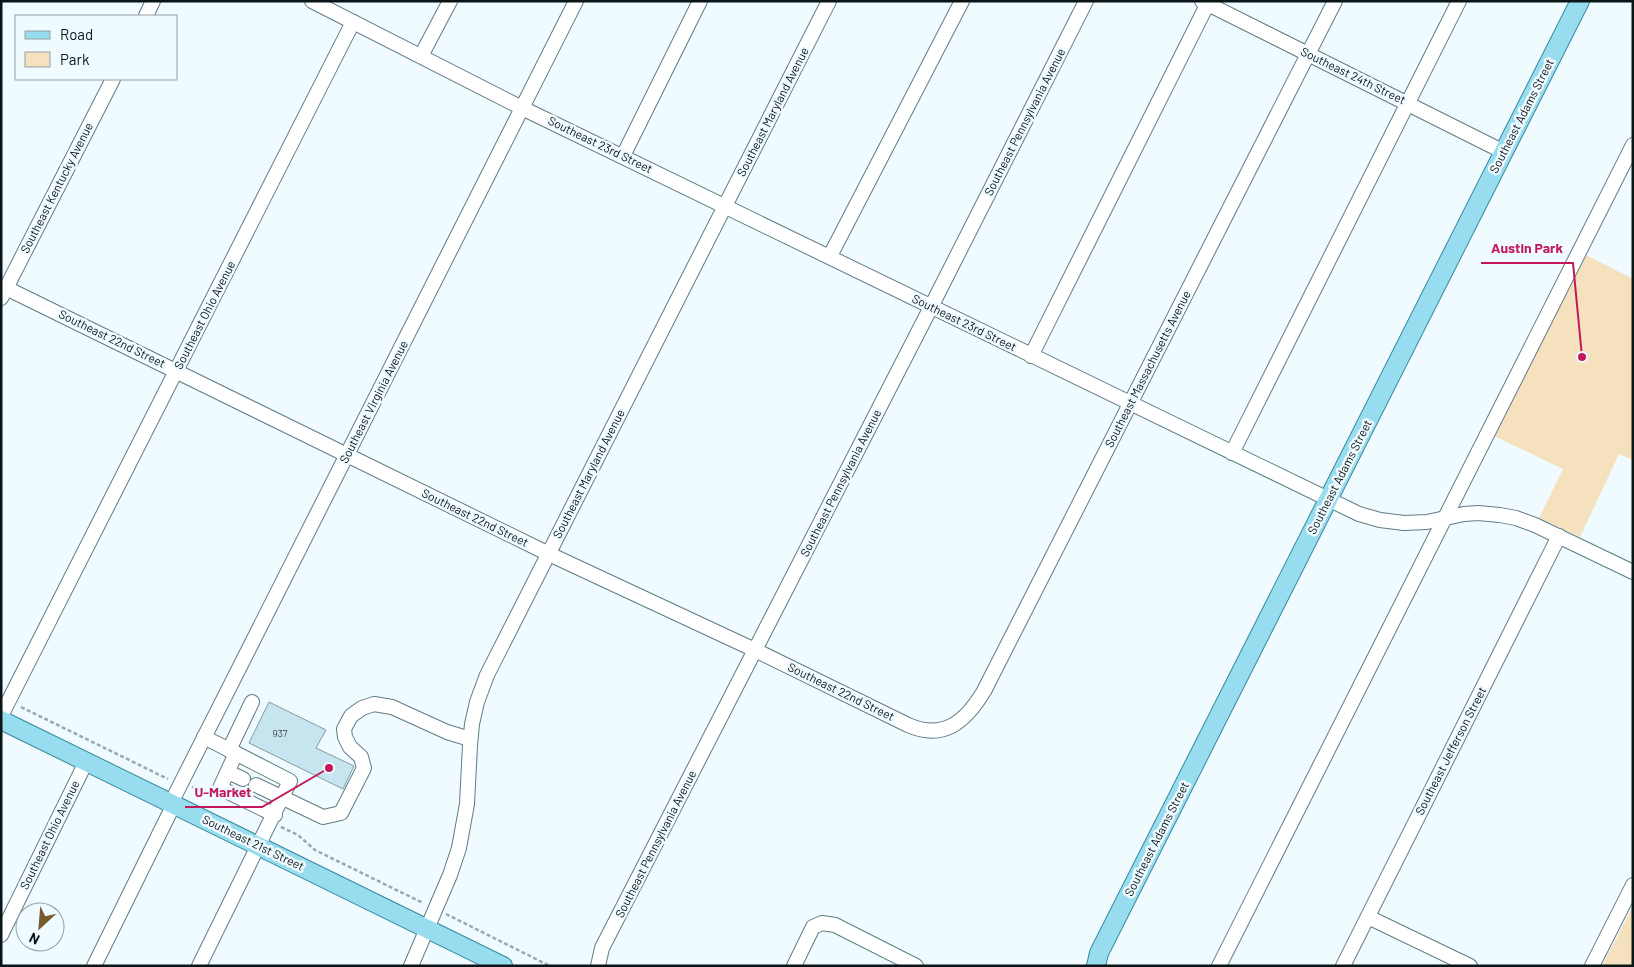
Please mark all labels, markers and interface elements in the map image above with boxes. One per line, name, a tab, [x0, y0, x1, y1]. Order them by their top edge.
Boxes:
legend	[15, 15, 178, 80]
text: Road	[60, 25, 93, 43]
street label: Southeast 24th Street	[1299, 44, 1408, 107]
street label: Southeast Maryland Avenue	[733, 45, 811, 178]
street label: Southeast Pennsylvania Avenue	[981, 46, 1067, 198]
text: Park	[60, 50, 90, 68]
street label: Southeast Adams Street	[1486, 56, 1556, 175]
street label: Southeast 23rd Street	[546, 113, 655, 175]
street label: Southeast Kentucky Avenue	[17, 120, 95, 255]
callout: Austin Park	[1481, 234, 1573, 263]
text: Austin Park	[1491, 239, 1563, 256]
street label: Southeast Ohio Avenue	[171, 258, 238, 371]
street label: Southeast Massachusetts Avenue	[1101, 288, 1193, 449]
street label: Southeast 23rd Street	[910, 291, 1019, 353]
street label: Southeast 22nd Street	[57, 306, 168, 370]
street label: Southeast Virginia Avenue	[336, 338, 410, 465]
street label: Southeast Maryland Avenue	[549, 407, 627, 540]
street label: Southeast Pennsylvania Avenue	[797, 407, 883, 559]
street label: Southeast Adams Street	[1304, 417, 1374, 536]
street label: Southeast 22nd Street	[420, 485, 531, 549]
street label: Southeast 22nd Street	[786, 659, 897, 723]
street label: Southeast Jefferson Street	[1412, 684, 1488, 817]
house number: 937	[272, 727, 288, 739]
street label: Southeast Pennsylvania Avenue	[612, 768, 698, 920]
street label: Southeast Ohio Avenue	[17, 778, 82, 891]
callout: U-Market	[185, 778, 262, 807]
street label: Southeast Adams Street	[1121, 779, 1191, 898]
text: U-Market	[195, 783, 251, 800]
street label: Southeast 21st Street	[200, 811, 307, 873]
north arrow	[15, 902, 65, 952]
text: N	[26, 929, 42, 949]

